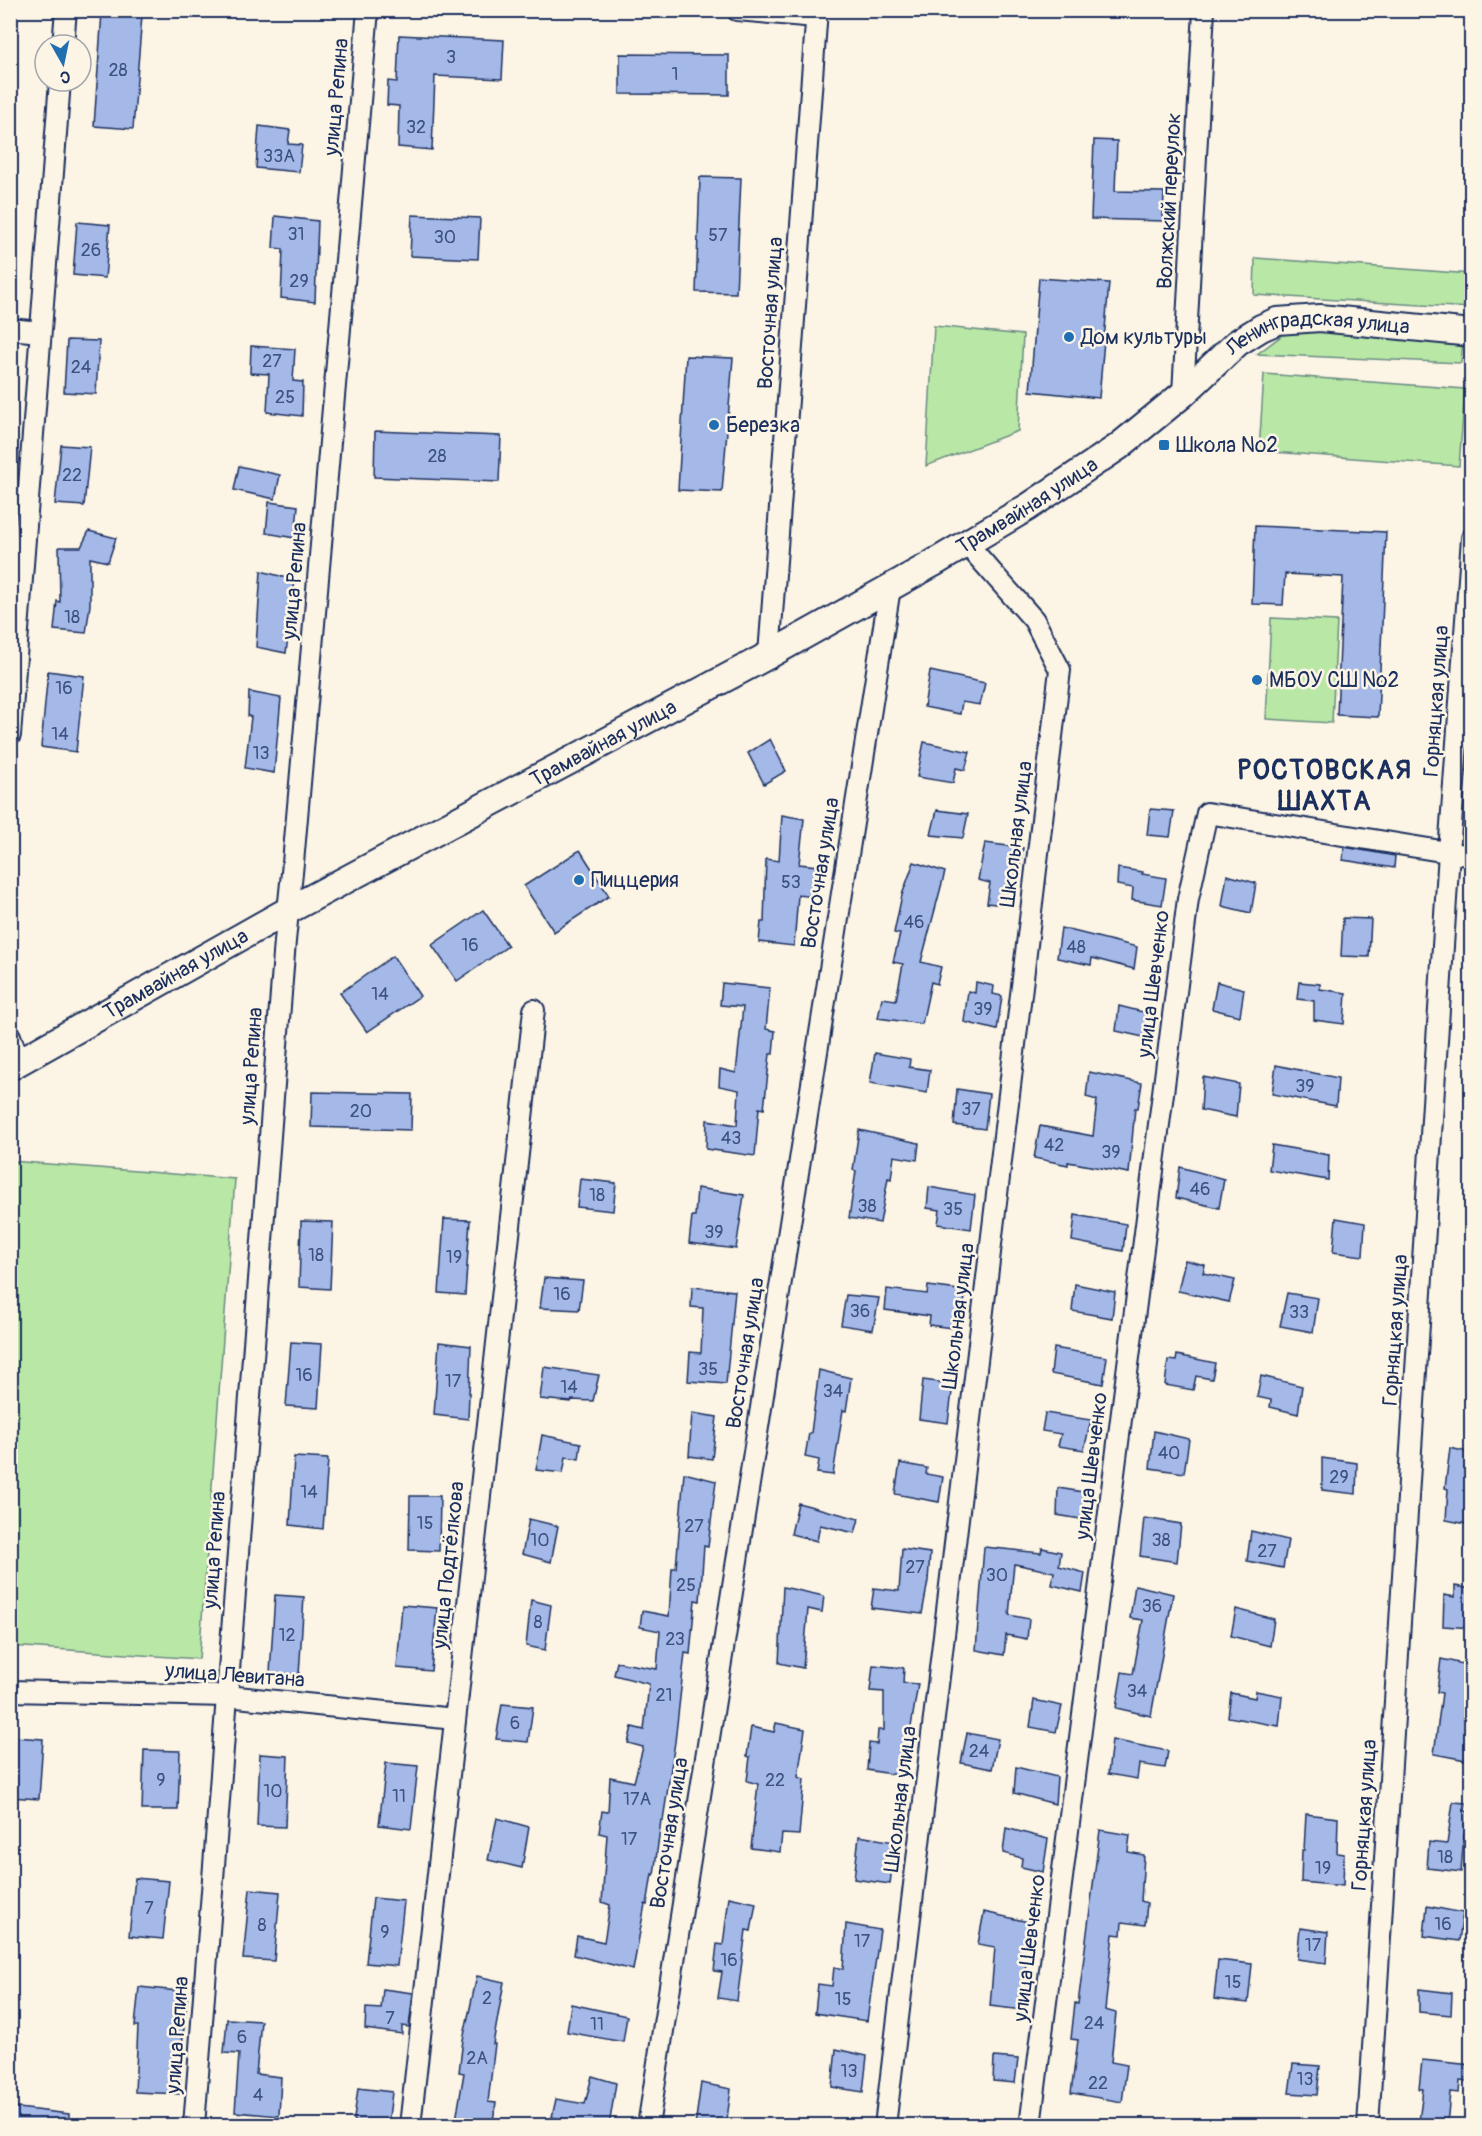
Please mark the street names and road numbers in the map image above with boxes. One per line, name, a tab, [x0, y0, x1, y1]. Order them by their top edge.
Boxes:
street label: улица Репина	[318, 37, 355, 158]
street label: Волжский переулок	[1151, 112, 1188, 290]
street label: Восточная улица	[752, 236, 789, 390]
street label: Ленинградская улица	[1219, 305, 1411, 362]
street label: Трамвайная улица	[952, 451, 1103, 560]
street label: улица Репина	[276, 521, 313, 642]
street label: Горняцкая улица	[1418, 624, 1455, 778]
street label: Трамвайная улица	[525, 693, 682, 793]
street label: Школьная улица	[994, 759, 1039, 909]
street label: Восточная улица	[795, 796, 846, 951]
street label: улица Шевченко	[1131, 909, 1176, 1060]
street label: Трамвайная улица	[98, 923, 253, 1026]
street label: улица Репина	[234, 1006, 269, 1127]
street label: Школьная улица	[936, 1241, 981, 1391]
street label: Горняцкая улица	[1377, 1253, 1414, 1407]
street label: Восточная улица	[720, 1276, 771, 1431]
street label: улица Шевченко	[1069, 1391, 1114, 1542]
street label: улица Подтёлкова	[426, 1480, 471, 1651]
street label: улица Репина	[197, 1490, 232, 1611]
street label: улица Левитана	[163, 1657, 306, 1694]
street label: Школьная улица	[878, 1724, 923, 1874]
street label: Горняцкая улица	[1346, 1738, 1383, 1892]
street label: Восточная улица	[644, 1756, 695, 1911]
street label: улица Шевченко	[1007, 1873, 1052, 2024]
street label: улица Репина	[160, 1975, 195, 2096]

